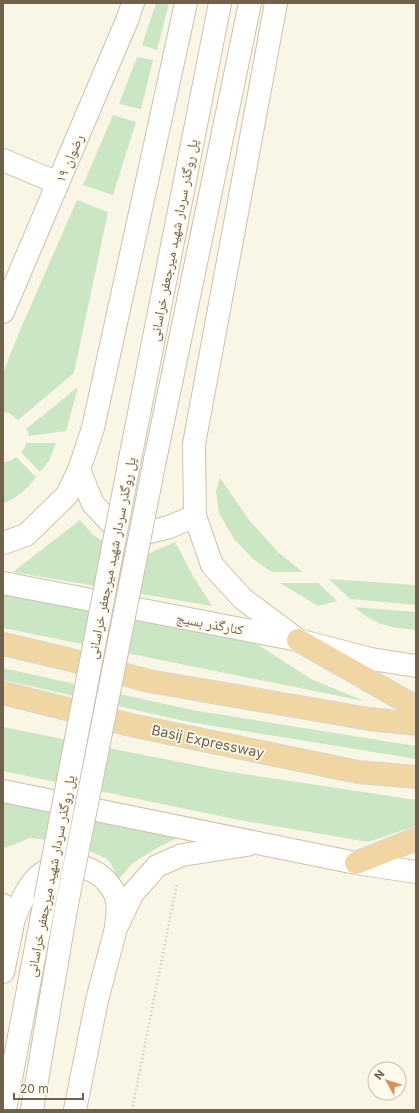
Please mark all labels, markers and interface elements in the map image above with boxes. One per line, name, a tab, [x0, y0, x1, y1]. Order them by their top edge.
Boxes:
street label: رضوان ۱۹	[51, 131, 88, 185]
street label: پل روگذر سردار شهید میرجعفر خراسانی	[145, 137, 202, 343]
street label: پل روگذر سردار شهید میرجعفر خراسانی	[83, 455, 140, 661]
street label: کنارگذر بسیج	[175, 608, 245, 640]
street label: Basij Expressway	[150, 721, 266, 761]
street label: پل روگذر سردار شهید میرجعفر خراسانی	[22, 773, 79, 979]
north arrow	[367, 1061, 407, 1101]
text: N	[371, 1067, 387, 1082]
scale bar	[14, 1075, 83, 1101]
text: 20 m	[20, 1081, 49, 1096]

